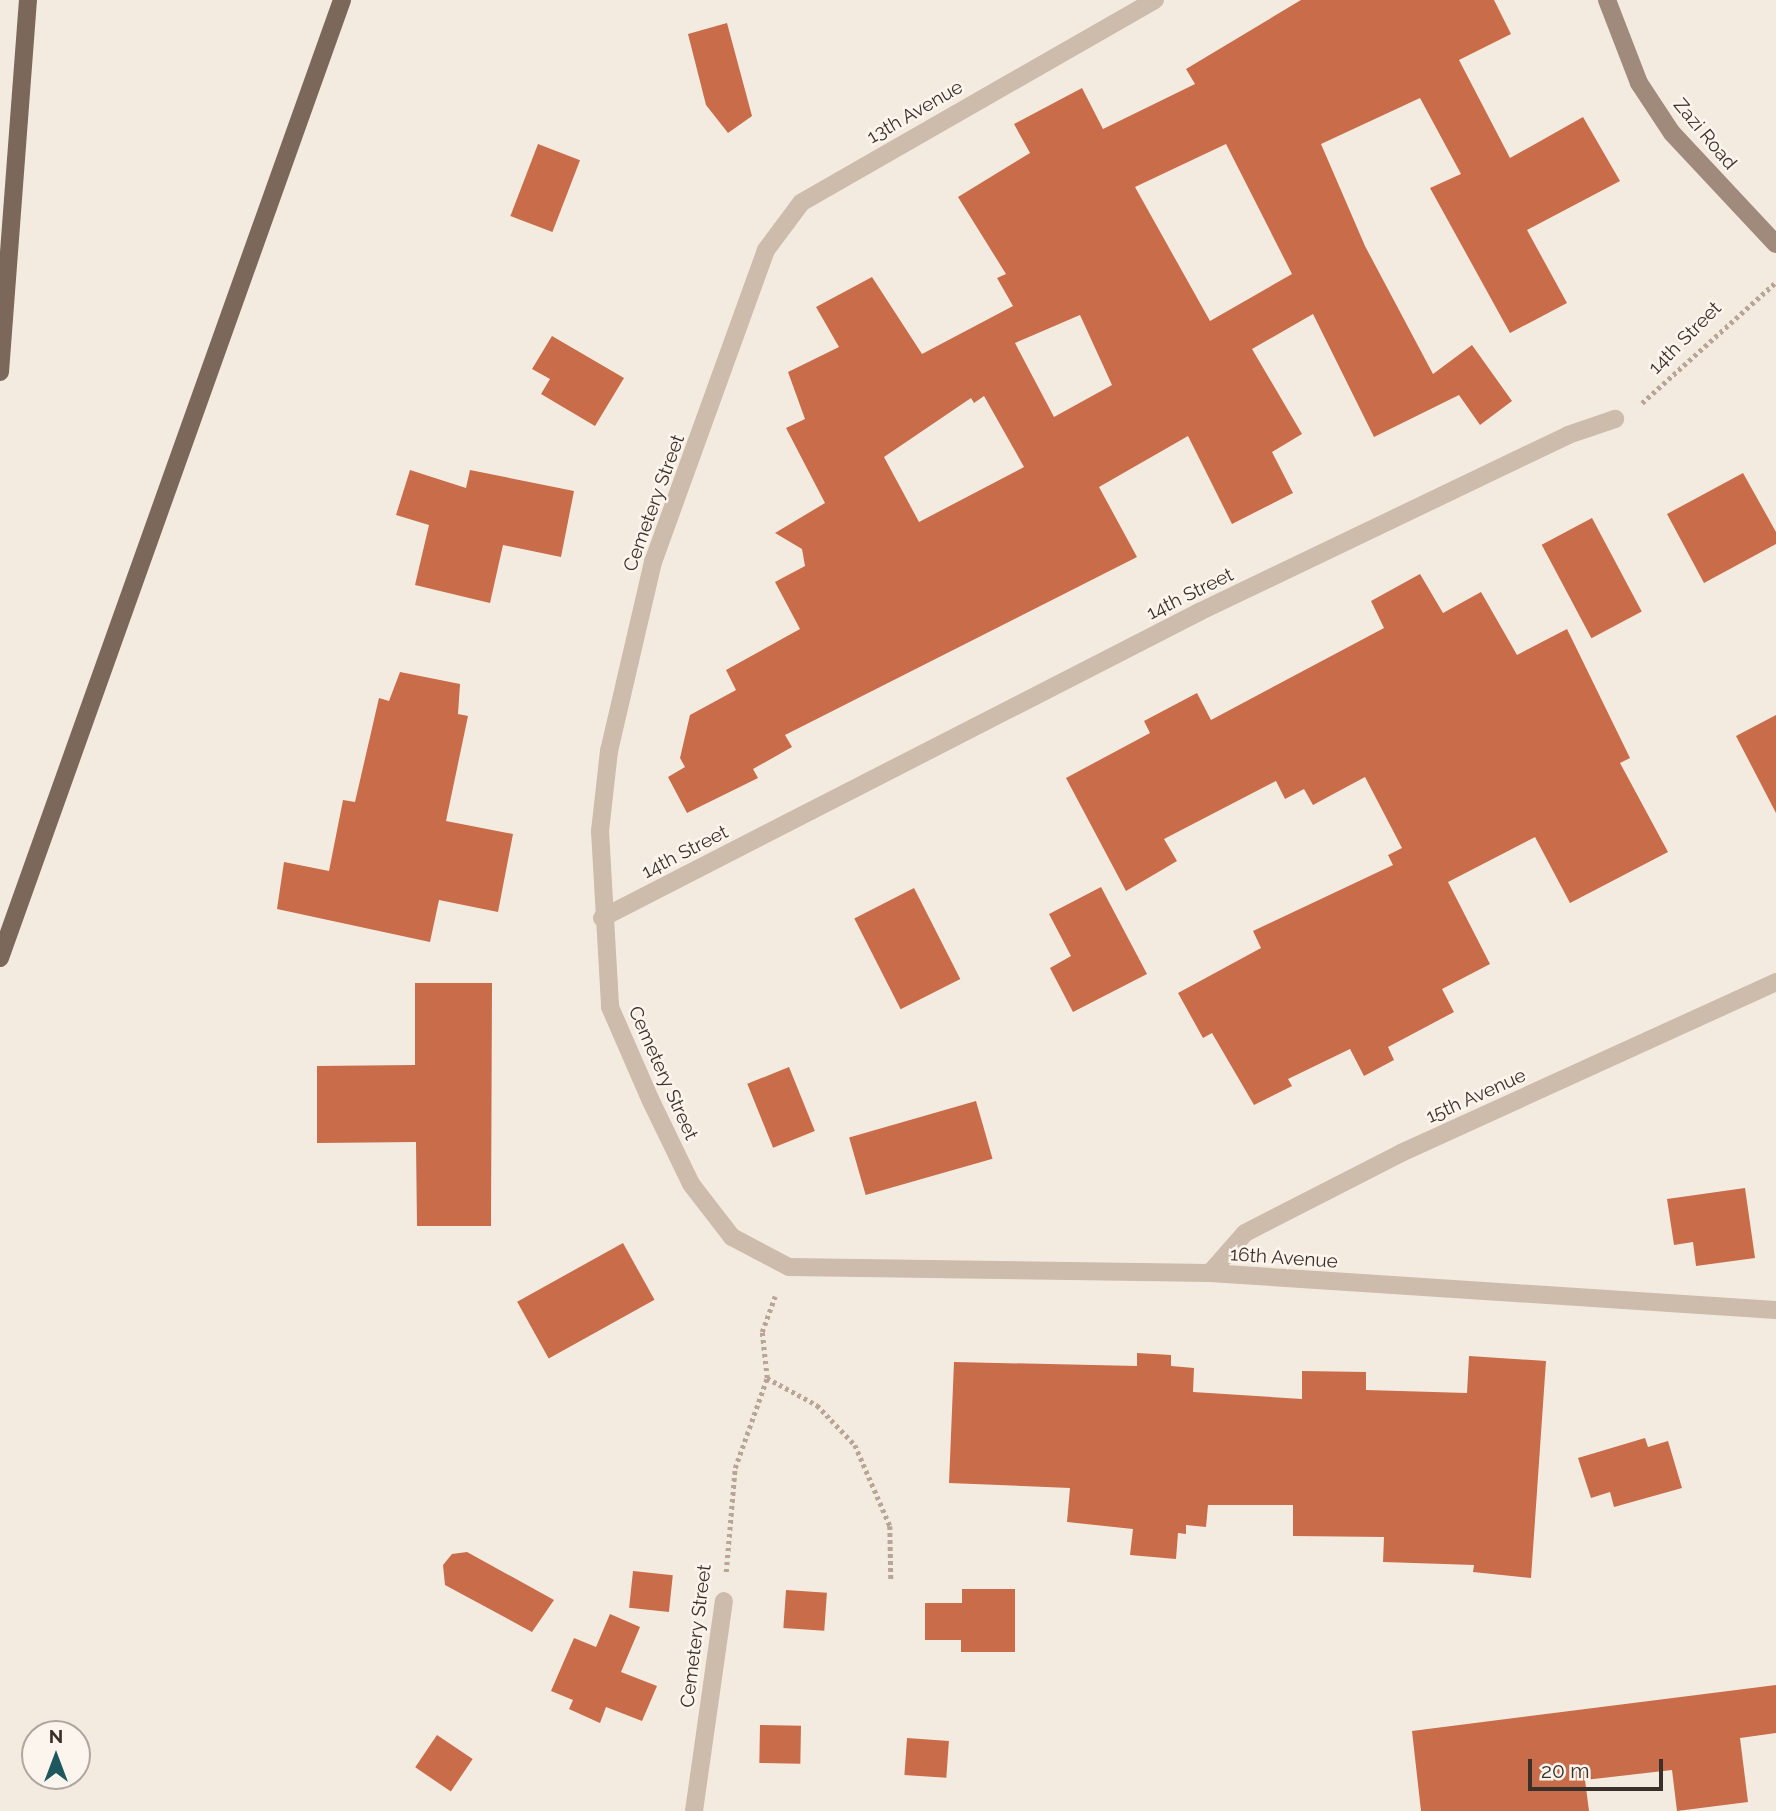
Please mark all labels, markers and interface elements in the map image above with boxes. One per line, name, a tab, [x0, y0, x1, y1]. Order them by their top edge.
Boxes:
street label: 13th Avenue	[863, 75, 967, 149]
street label: Zazi Road	[1669, 94, 1741, 174]
street label: 14th Street	[1644, 297, 1726, 379]
street label: Cemetery Street	[619, 431, 689, 575]
street label: 14th Street	[1143, 563, 1237, 625]
street label: 14th Street	[638, 821, 732, 883]
street label: Cemetery Street	[623, 1002, 703, 1144]
street label: 15th Avenue	[1422, 1064, 1530, 1128]
street label: 16th Avenue	[1229, 1243, 1339, 1273]
street label: Cemetery Street	[676, 1563, 716, 1709]
north arrow	[21, 1720, 91, 1790]
text: N	[49, 1725, 63, 1747]
scale bar	[1531, 1744, 1666, 1788]
text: 20 m	[1541, 1758, 1589, 1783]

